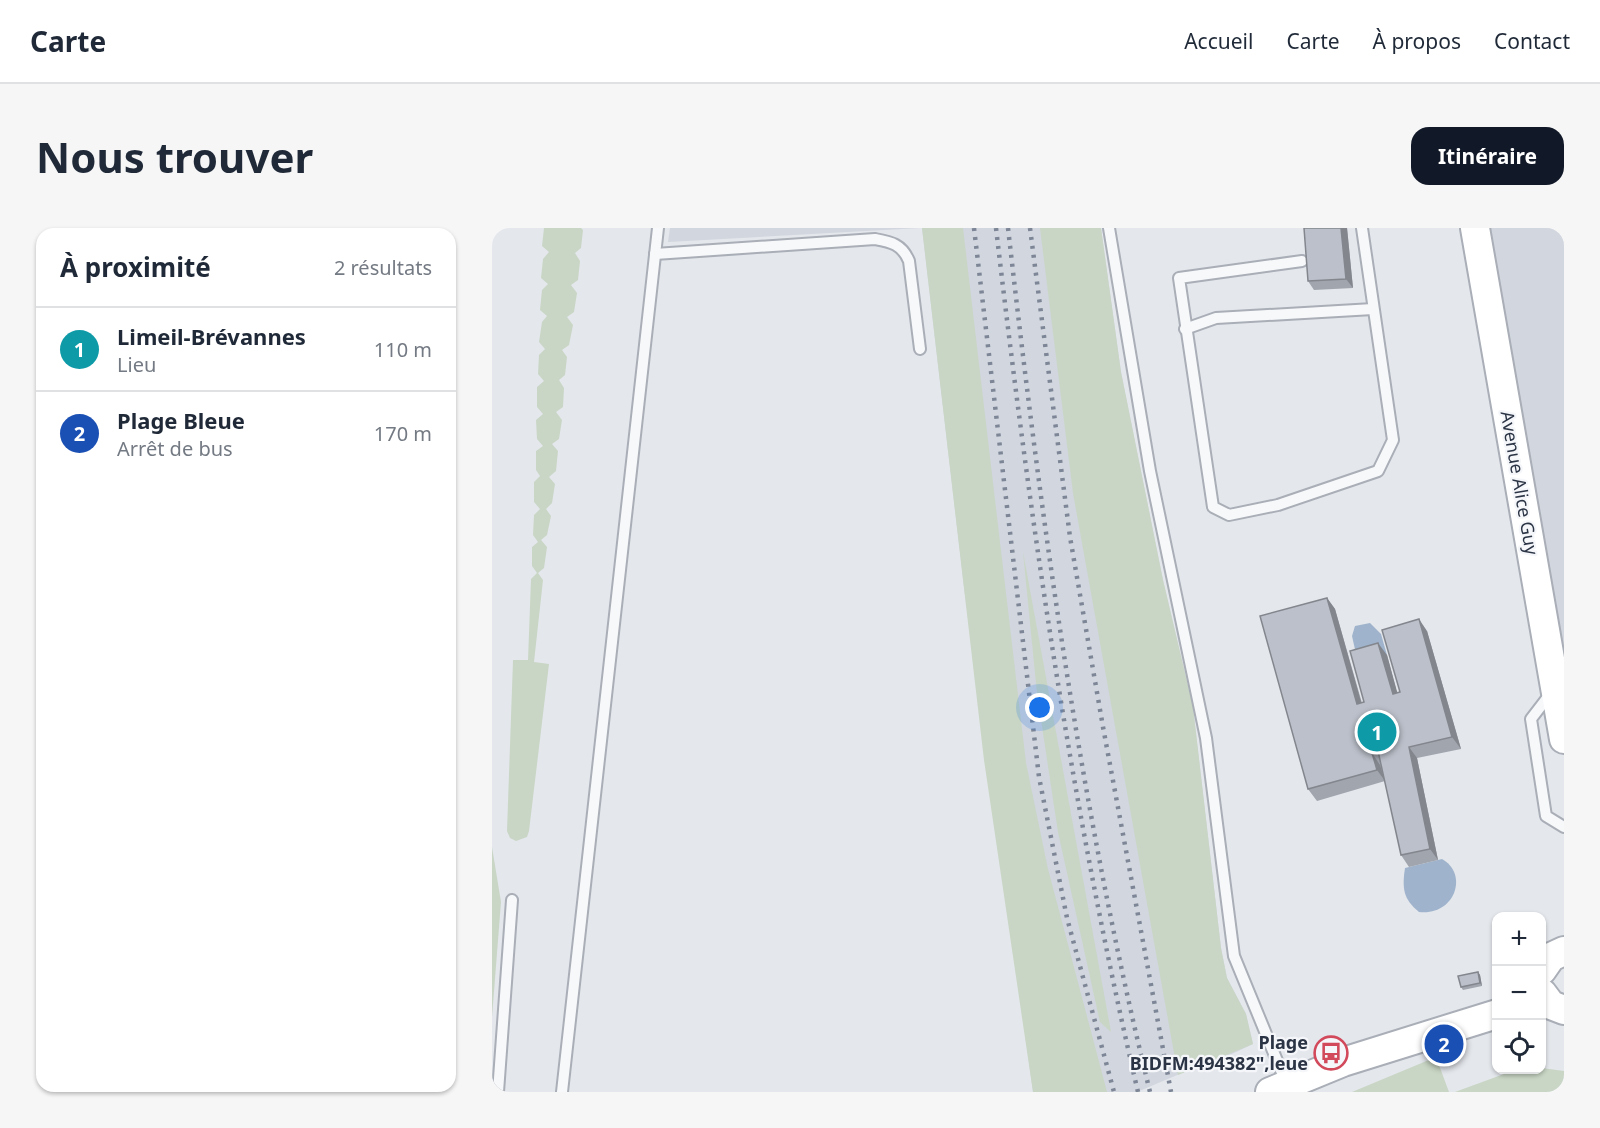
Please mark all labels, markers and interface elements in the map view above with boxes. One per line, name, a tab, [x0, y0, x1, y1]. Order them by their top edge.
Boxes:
text: Carte	[30, 22, 106, 60]
text: Accueil	[1184, 27, 1253, 55]
text: Carte	[1286, 27, 1340, 55]
text: À propos	[1373, 27, 1461, 55]
text: Contact	[1494, 27, 1570, 55]
button: Itinéraire	[1411, 127, 1564, 185]
text: Nous trouver	[36, 128, 313, 185]
text: À proximité	[60, 249, 211, 285]
text: 2 résultats	[334, 254, 432, 281]
text: Limeil-Brévannes	[117, 321, 306, 351]
text: 1	[74, 336, 85, 363]
text: 110 m	[374, 336, 432, 363]
text: Lieu	[117, 351, 156, 378]
text: Plage Bleue	[117, 405, 245, 435]
street label: Avenue Alice Guy	[1496, 409, 1545, 557]
text: 2	[74, 420, 85, 447]
text: 170 m	[374, 420, 432, 447]
text: Arrêt de bus	[117, 435, 233, 462]
your location	[1025, 693, 1054, 722]
pin: 1	[1358, 710, 1396, 754]
map controls	[1492, 912, 1546, 1074]
button: +	[1492, 912, 1546, 966]
button: −	[1492, 966, 1546, 1020]
button: locate	[1492, 1020, 1546, 1074]
pin: 2	[1424, 1022, 1464, 1066]
place label: Plage BIDFM:494382",leue	[1130, 1030, 1308, 1075]
bus stop icon: Plage BIDFM:494382",leue	[1313, 1035, 1349, 1071]

